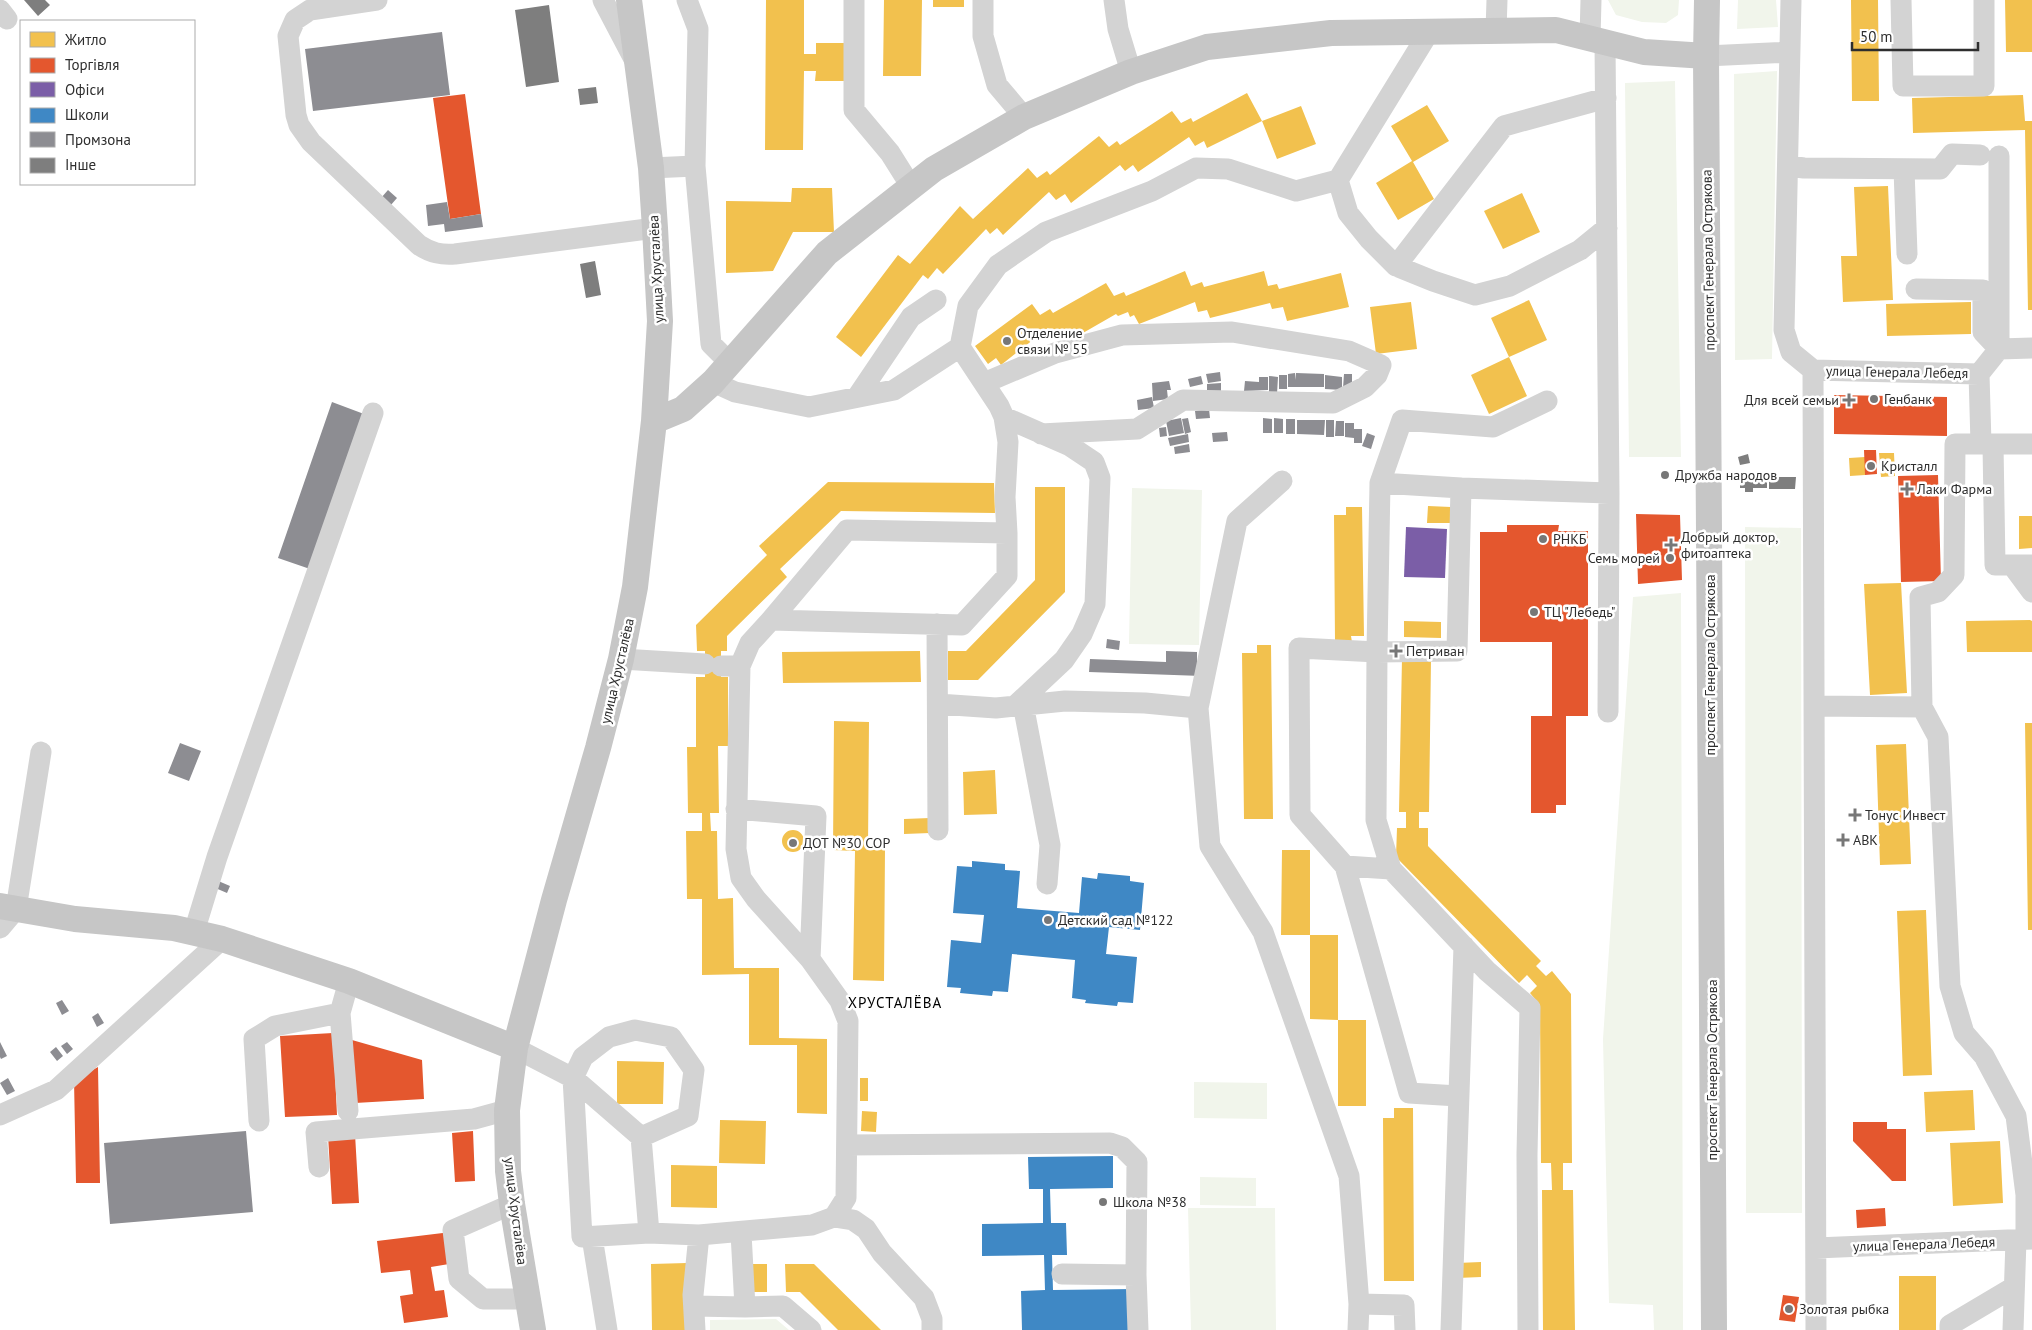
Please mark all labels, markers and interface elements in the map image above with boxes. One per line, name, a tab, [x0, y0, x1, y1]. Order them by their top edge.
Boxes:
legend	[20, 20, 195, 185]
scale bar	[1852, 20, 1978, 52]
text: 50 m	[1860, 27, 1893, 46]
text: Житло	[64, 30, 107, 49]
text: Торгівля	[65, 55, 119, 74]
text: Офіси	[65, 80, 104, 99]
text: Школи	[65, 105, 109, 124]
text: Промзона	[65, 130, 131, 149]
text: Інше	[65, 155, 96, 174]
street label: проспект Генерала Острякова	[1697, 169, 1719, 351]
street label: улица Хрусталёва	[644, 214, 668, 323]
place label: Отделение связи № 55	[1017, 324, 1088, 358]
marker: Отделение связи № 55	[1001, 335, 1013, 347]
street label: улица Генерала Лебедя	[1826, 362, 1968, 382]
place label: Генбанк	[1884, 390, 1932, 408]
place label: Для всей семьи	[1744, 391, 1839, 409]
marker: Генбанк	[1868, 393, 1880, 405]
marker: Для всей семьи	[1843, 394, 1855, 406]
place label: Кристалл	[1881, 457, 1937, 475]
marker: Кристалл	[1865, 460, 1877, 472]
place label: Дружба народов	[1675, 466, 1777, 484]
marker: Дружба народов	[1659, 469, 1671, 481]
place label: Лаки Фарма	[1916, 480, 1992, 498]
marker: Лаки Фарма	[1901, 483, 1913, 495]
place label: Добрый доктор, фитоаптека	[1681, 528, 1778, 562]
place label: РНКБ	[1553, 530, 1587, 548]
marker: РНКБ	[1537, 533, 1549, 545]
marker: Добрый доктор, фитоаптека	[1665, 539, 1677, 551]
place label: Семь морей	[1588, 549, 1660, 567]
marker: Семь морей	[1664, 552, 1676, 564]
street label: проспект Генерала Острякова	[1701, 574, 1719, 756]
place label: ТЦ "Лебедь"	[1544, 603, 1615, 621]
marker: ТЦ "Лебедь"	[1528, 606, 1540, 618]
street label: улица Хрусталёва	[596, 616, 638, 726]
place label: Петриван	[1406, 642, 1465, 660]
marker: Петриван	[1390, 645, 1402, 657]
place label: Тонус Инвест	[1865, 806, 1946, 824]
marker: Тонус Инвест	[1849, 809, 1861, 821]
place label: АВК	[1853, 831, 1878, 849]
place label: ДОТ №30 СОР	[803, 834, 890, 852]
marker: АВК	[1837, 834, 1849, 846]
marker: ДОТ №30 СОР	[787, 837, 799, 849]
place label: Детский сад №122	[1058, 911, 1173, 929]
marker: Детский сад №122	[1042, 914, 1054, 926]
street label: проспект Генерала Острякова	[1703, 979, 1721, 1161]
district label: ХРУСТАЛЁВА	[848, 993, 942, 1012]
street label: улица Хрусталёва	[500, 1156, 532, 1266]
place label: Школа №38	[1113, 1193, 1187, 1211]
marker: Школа №38	[1097, 1196, 1109, 1208]
street label: улица Генерала Лебедя	[1853, 1233, 1995, 1255]
place label: Золотая рыбка	[1799, 1300, 1889, 1318]
marker: Золотая рыбка	[1783, 1303, 1795, 1315]

